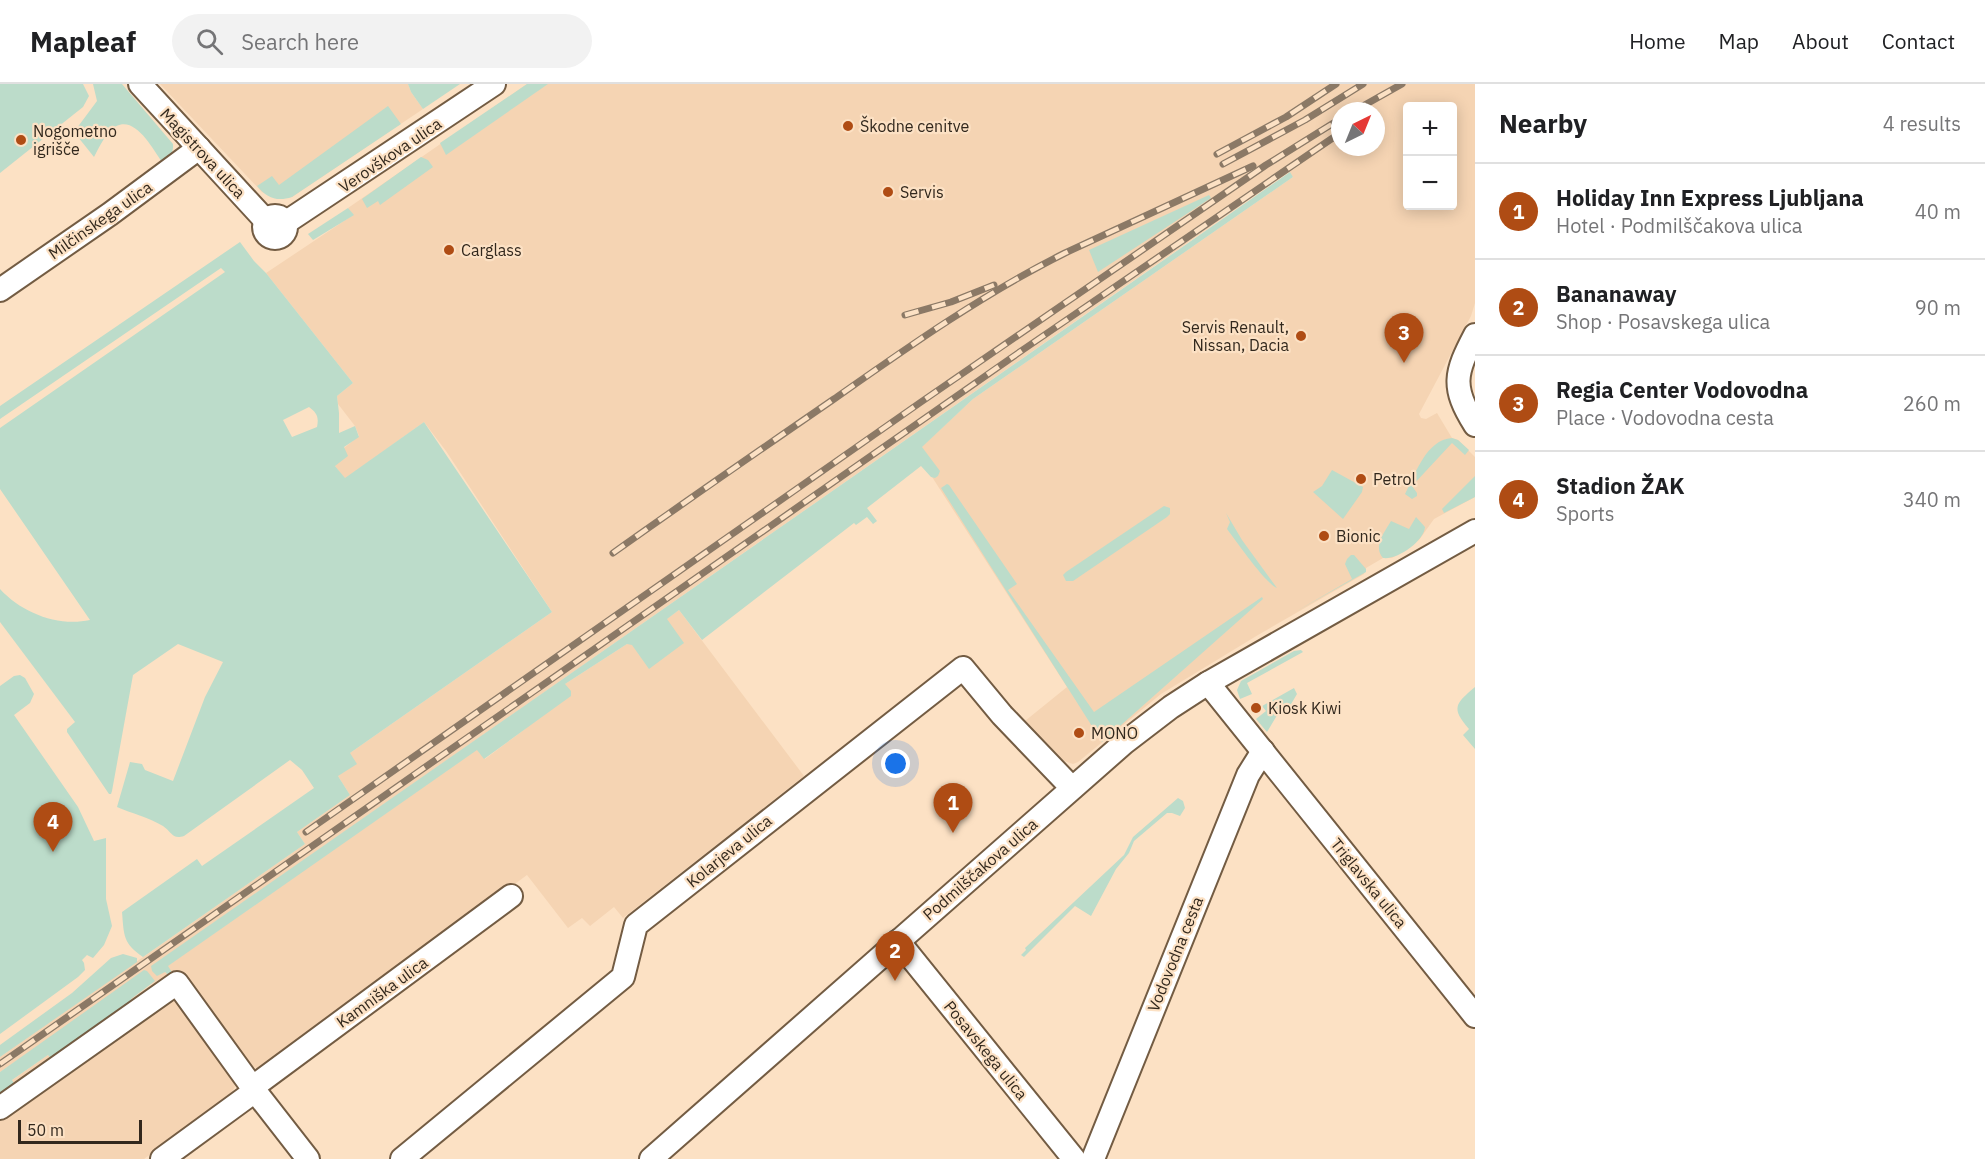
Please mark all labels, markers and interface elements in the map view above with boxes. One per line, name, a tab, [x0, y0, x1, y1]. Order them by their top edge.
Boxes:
search box	[172, 14, 592, 68]
text: Mapleaf	[30, 23, 136, 60]
icon: search	[193, 25, 226, 58]
text: Search here	[241, 27, 359, 56]
text: Home	[1629, 27, 1686, 55]
text: Map	[1719, 27, 1759, 55]
text: About	[1792, 27, 1849, 55]
text: Contact	[1882, 27, 1955, 55]
north arrow	[1331, 102, 1385, 156]
map controls	[1403, 102, 1457, 210]
button: +	[1403, 102, 1457, 156]
street label: Magistrova ulica	[156, 104, 250, 203]
text: Nearby	[1499, 106, 1587, 140]
text: 4 results	[1883, 110, 1961, 137]
street label: Verovškova ulica	[335, 113, 445, 197]
place label: Škodne cenitve	[860, 115, 970, 136]
marker: Škodne cenitve	[841, 119, 855, 133]
place label: Nogometno igrišče	[33, 121, 117, 159]
marker: Nogometno igrišče	[14, 133, 28, 147]
button: −	[1403, 156, 1457, 210]
street label: Milčinskega ulica	[44, 177, 156, 263]
place label: Servis	[900, 182, 944, 202]
text: Holiday Inn Express Ljubljana	[1556, 183, 1864, 212]
marker: Servis	[881, 185, 895, 199]
text: 1	[1513, 198, 1525, 225]
text: 40 m	[1915, 198, 1961, 225]
text: Hotel · Podmilščakova ulica	[1556, 212, 1802, 239]
place label: Carglass	[461, 240, 522, 260]
marker: Carglass	[442, 243, 456, 257]
text: Bananaway	[1556, 279, 1677, 308]
text: 2	[1513, 294, 1525, 321]
text: 90 m	[1915, 294, 1961, 321]
text: Shop · Posavskega ulica	[1556, 308, 1770, 335]
pin: 3	[1384, 314, 1424, 363]
place label: Servis Renault, Nissan, Dacia	[1182, 317, 1289, 355]
marker: Servis Renault, Nissan, Dacia	[1294, 329, 1308, 343]
text: Regia Center Vodovodna	[1556, 375, 1808, 404]
text: 3	[1513, 390, 1525, 417]
text: 260 m	[1903, 390, 1961, 417]
text: Place · Vodovodna cesta	[1556, 404, 1774, 431]
place label: Petrol	[1373, 469, 1416, 489]
text: Stadion ŽAK	[1556, 471, 1685, 500]
marker: Petrol	[1354, 472, 1368, 486]
text: 4	[1513, 486, 1525, 513]
text: 340 m	[1903, 486, 1961, 513]
text: Sports	[1556, 500, 1615, 527]
place label: Bionic	[1336, 526, 1381, 546]
marker: Bionic	[1317, 529, 1331, 543]
place label: Kiosk Kiwi	[1268, 698, 1342, 718]
marker: Kiosk Kiwi	[1249, 701, 1263, 715]
place label: MONO	[1091, 723, 1138, 743]
marker: MONO	[1072, 726, 1086, 740]
your location	[881, 749, 910, 778]
pin: 1	[934, 784, 972, 833]
pin: 4	[34, 802, 72, 852]
street label: Kolarjeva ulica	[682, 810, 776, 892]
street label: Podmilščakova ulica	[919, 813, 1042, 924]
street label: Triglavska ulica	[1327, 834, 1412, 932]
street label: Vodovodna cesta	[1143, 893, 1207, 1014]
pin: 2	[876, 932, 914, 981]
street label: Kamniška ulica	[332, 952, 432, 1032]
street label: Posavskega ulica	[940, 996, 1032, 1104]
scale bar	[18, 1117, 142, 1144]
text: 50 m	[27, 1120, 64, 1140]

